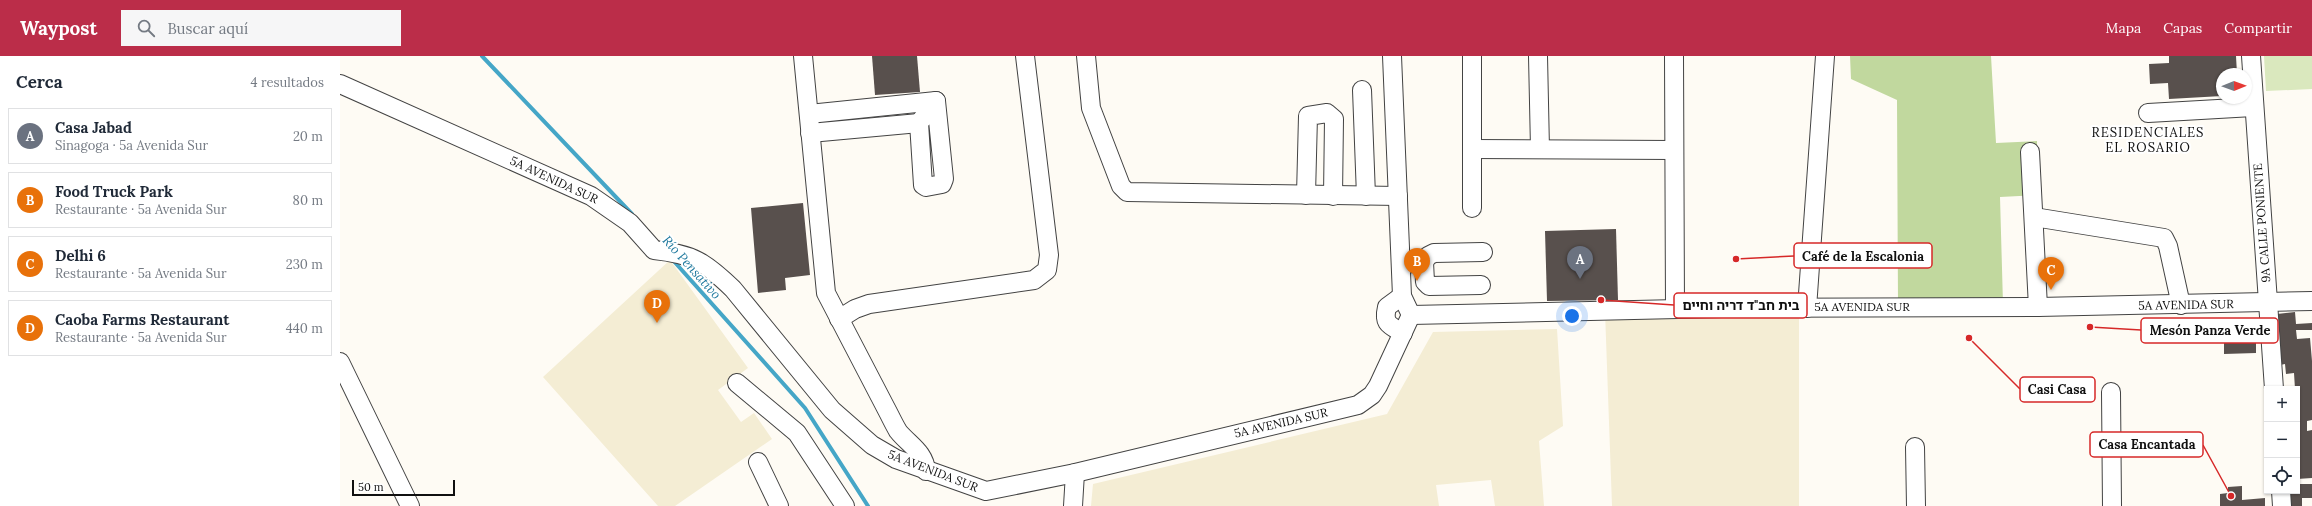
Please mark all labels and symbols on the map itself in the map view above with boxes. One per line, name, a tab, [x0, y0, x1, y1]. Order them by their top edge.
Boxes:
north arrow	[2216, 68, 2252, 104]
district label: RESIDENCIALES EL ROSARIO	[2091, 124, 2205, 156]
street label: 5A AVENIDA SUR	[508, 153, 601, 207]
street label: 9A CALLE PONIENTE	[2250, 163, 2273, 283]
water label: Río Pensativo	[659, 232, 725, 303]
callout: Café de la Escalonia	[1794, 243, 1932, 268]
pin: A	[1567, 246, 1593, 279]
pin: B	[1404, 248, 1430, 281]
text: Café de la Escalonia	[1802, 248, 1924, 265]
pin: C	[2038, 257, 2064, 290]
pin: D	[644, 290, 670, 323]
callout: בית חב"ד דריה וחיים	[1674, 293, 1807, 318]
street label: 5A AVENIDA SUR	[2138, 296, 2234, 313]
text: בית חב"ד דריה וחיים	[1682, 297, 1800, 314]
street label: 5A AVENIDA SUR	[1814, 299, 1910, 314]
your location	[1562, 306, 1582, 326]
callout: Mesón Panza Verde	[2141, 318, 2278, 343]
text: Mesón Panza Verde	[2150, 322, 2270, 339]
callout: Casi Casa	[2020, 377, 2095, 402]
text: Casi Casa	[2028, 381, 2086, 398]
street label: 5A AVENIDA SUR	[1233, 404, 1330, 441]
callout: Casa Encantada	[2090, 432, 2203, 457]
text: Casa Encantada	[2098, 436, 2196, 453]
street label: 5A AVENIDA SUR	[886, 446, 981, 495]
scale bar	[352, 478, 455, 497]

